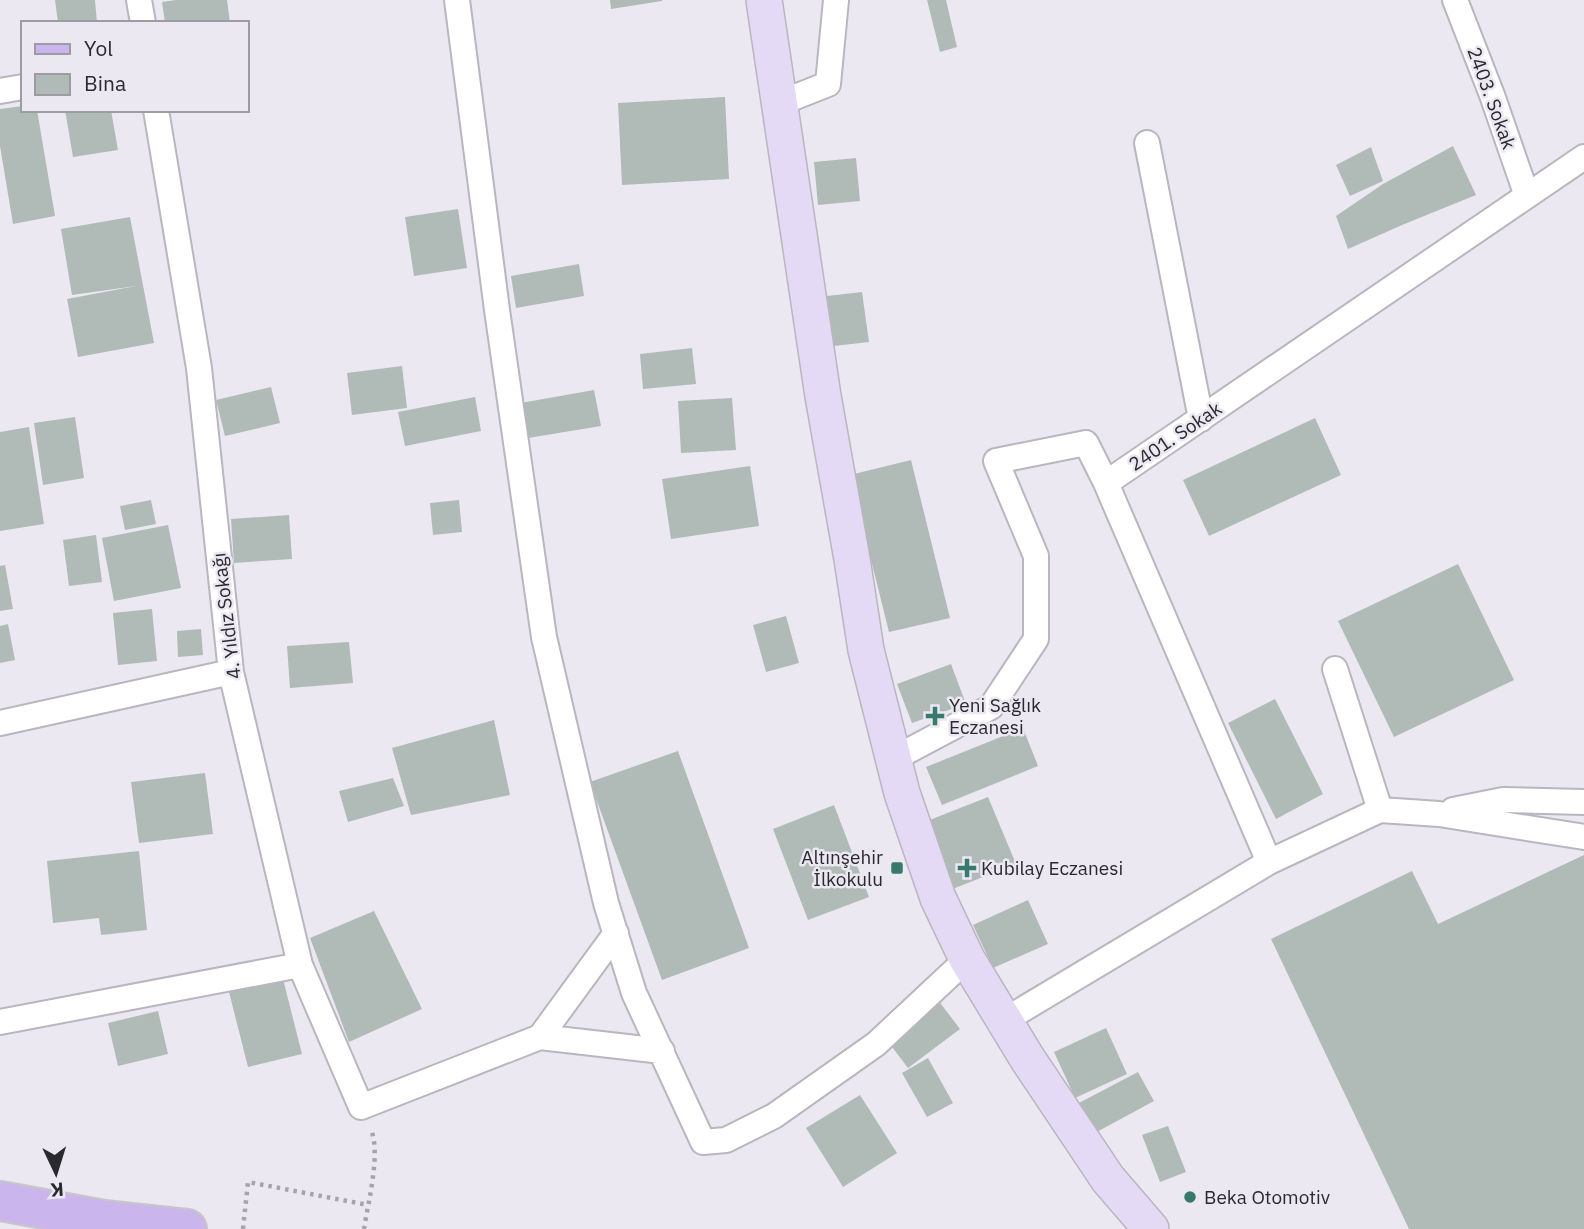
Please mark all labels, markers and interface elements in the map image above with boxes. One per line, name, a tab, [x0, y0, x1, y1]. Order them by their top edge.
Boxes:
legend	[21, 21, 248, 112]
text: Yol	[84, 34, 113, 62]
street label: 2403. Sokak	[1462, 44, 1522, 152]
text: Bina	[84, 69, 126, 97]
street label: 2401. Sokak	[1124, 396, 1226, 476]
street label: 4. Yıldız Sokağı	[206, 551, 246, 681]
place label: Yeni Sağlık Eczanesi	[949, 693, 1041, 739]
marker: Yeni Sağlık Eczanesi	[927, 708, 943, 724]
place label: Altınşehir İlkokulu	[801, 845, 883, 891]
place label: Kubilay Eczanesi	[981, 856, 1123, 880]
marker: Altınşehir İlkokulu	[889, 860, 905, 876]
marker: Kubilay Eczanesi	[959, 860, 975, 876]
north arrow	[21, 1138, 91, 1208]
text: K	[50, 1178, 65, 1202]
place label: Beka Otomotiv	[1204, 1185, 1330, 1209]
marker: Beka Otomotiv	[1182, 1189, 1198, 1205]

